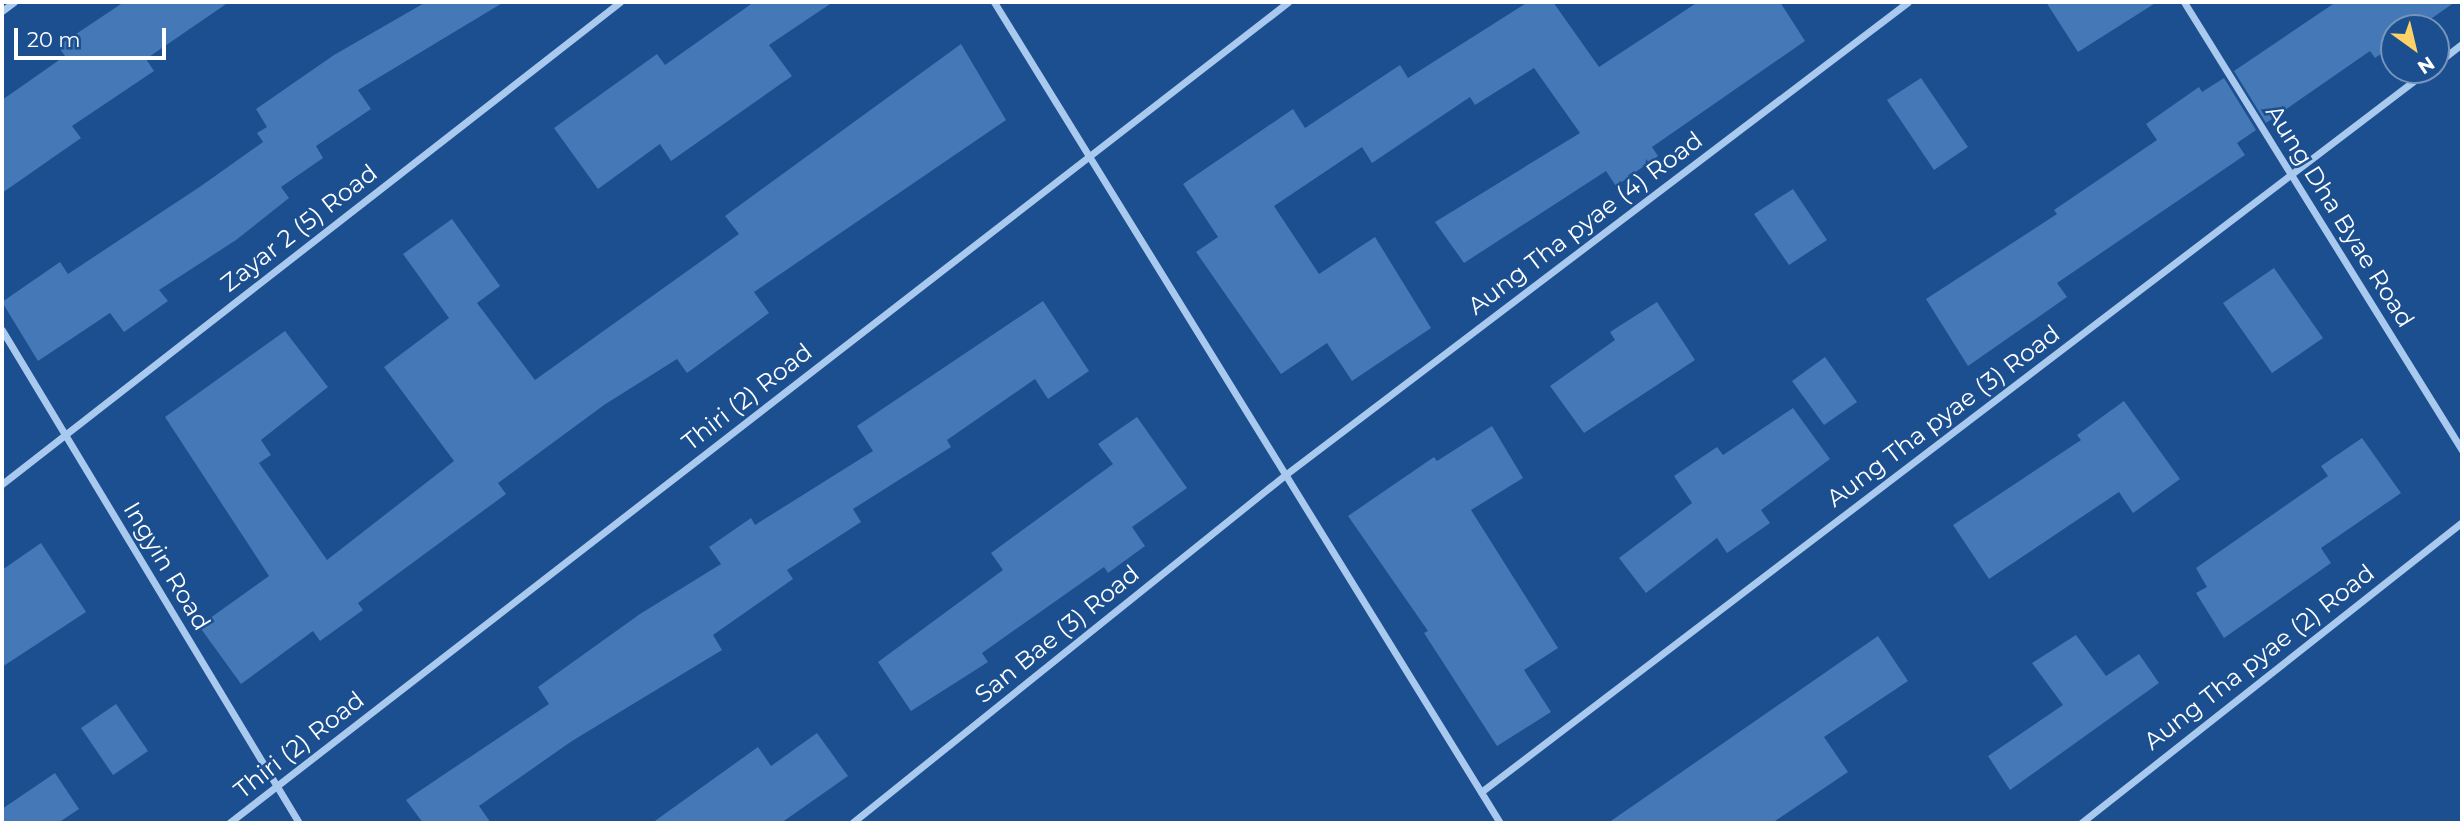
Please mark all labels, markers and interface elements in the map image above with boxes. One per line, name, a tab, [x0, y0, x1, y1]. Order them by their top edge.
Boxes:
scale bar	[18, 14, 170, 58]
north arrow	[2380, 14, 2450, 84]
text: 20 m	[27, 27, 81, 52]
text: N	[2413, 51, 2439, 79]
street label: Aung Dha Byae Road	[2260, 99, 2420, 333]
street label: Aung Tha pyae (4) Road	[1462, 125, 1708, 321]
street label: Zayar 2 (5) Road	[215, 158, 383, 298]
street label: Aung Tha pyae (3) Road	[1821, 319, 2065, 513]
street label: Thiri (2) Road	[676, 337, 818, 457]
street label: Ingyin Road	[117, 497, 217, 635]
street label: Aung Tha pyae (2) Road	[2138, 558, 2380, 756]
street label: San Bae (3) Road	[969, 559, 1145, 709]
street label: Thiri (2) Road	[228, 685, 370, 805]

